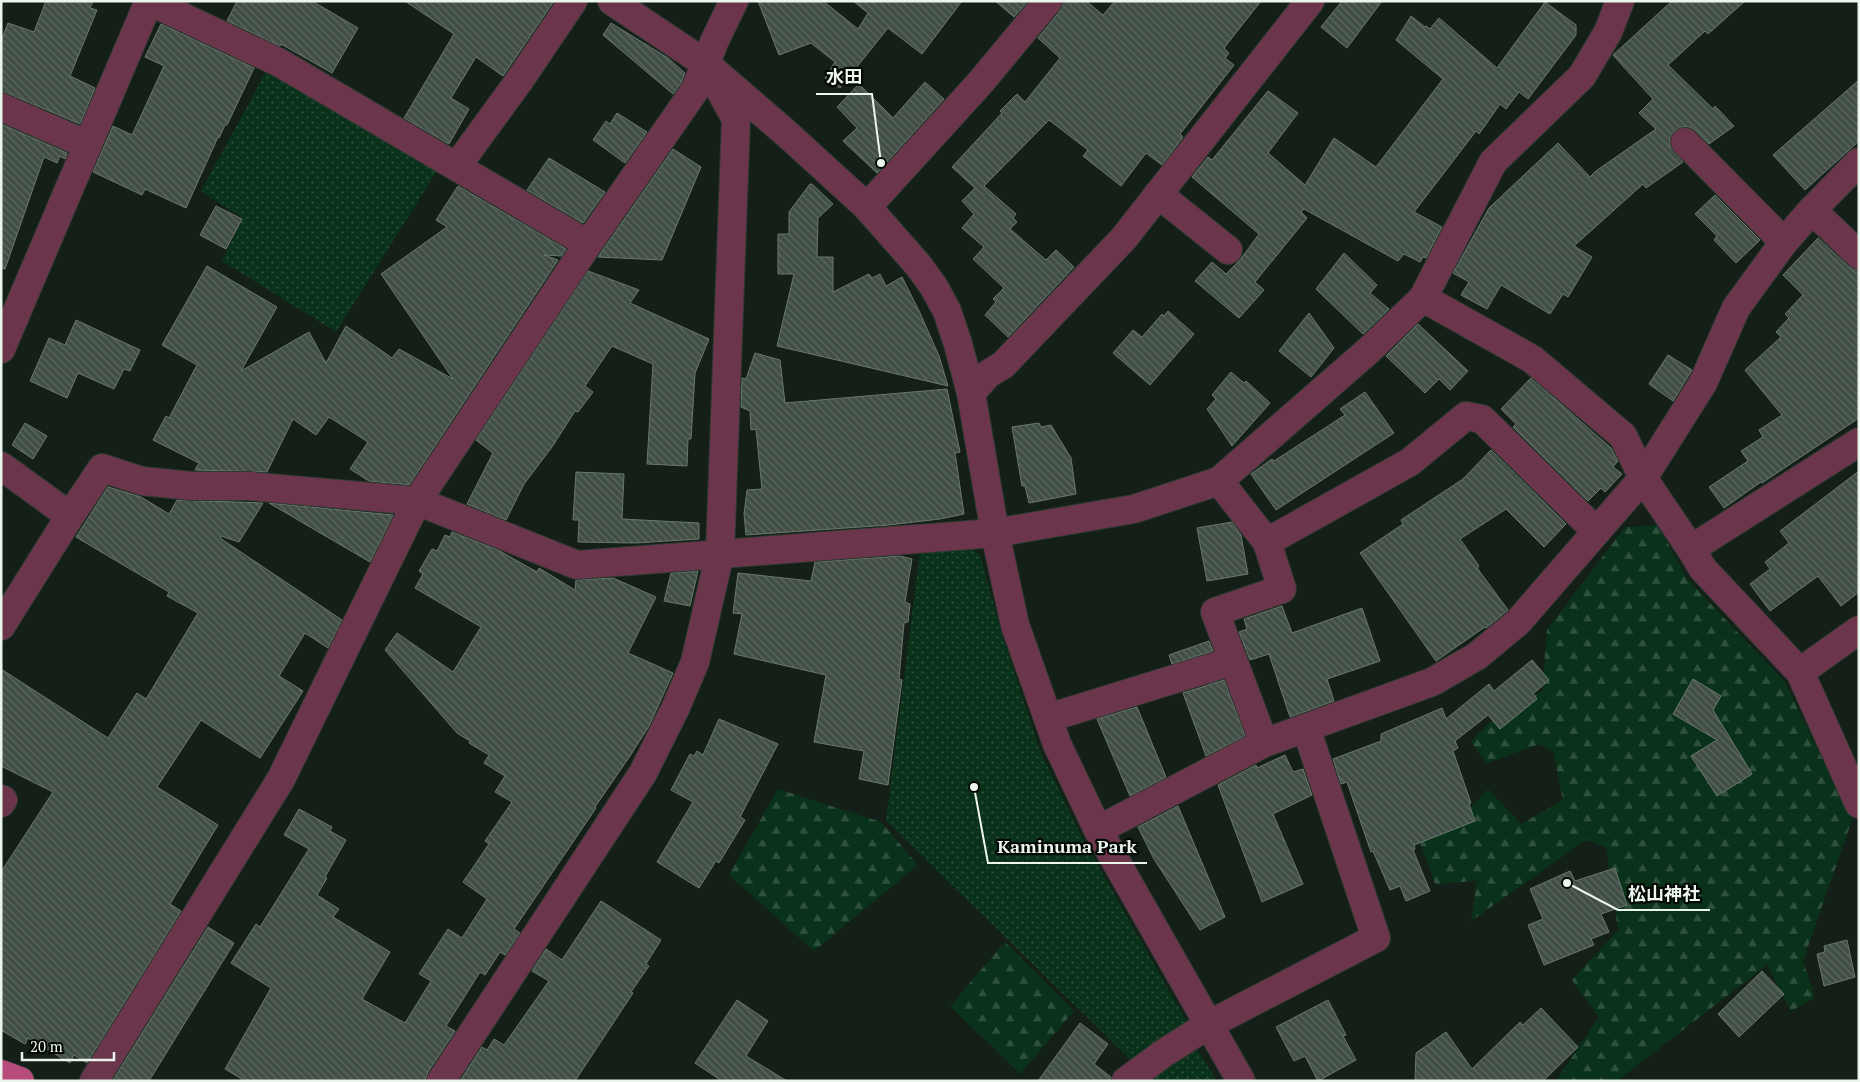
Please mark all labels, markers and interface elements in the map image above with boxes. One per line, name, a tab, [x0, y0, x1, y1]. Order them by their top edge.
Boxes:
callout: 水田	[816, 61, 872, 94]
text: 水田	[826, 64, 862, 88]
callout: Kaminuma Park	[988, 830, 1147, 863]
text: Kaminuma Park	[997, 834, 1137, 858]
callout: 松山神社	[1618, 877, 1710, 910]
text: 松山神社	[1628, 881, 1700, 905]
scale bar	[22, 1030, 115, 1062]
text: 20 m	[30, 1036, 63, 1056]

